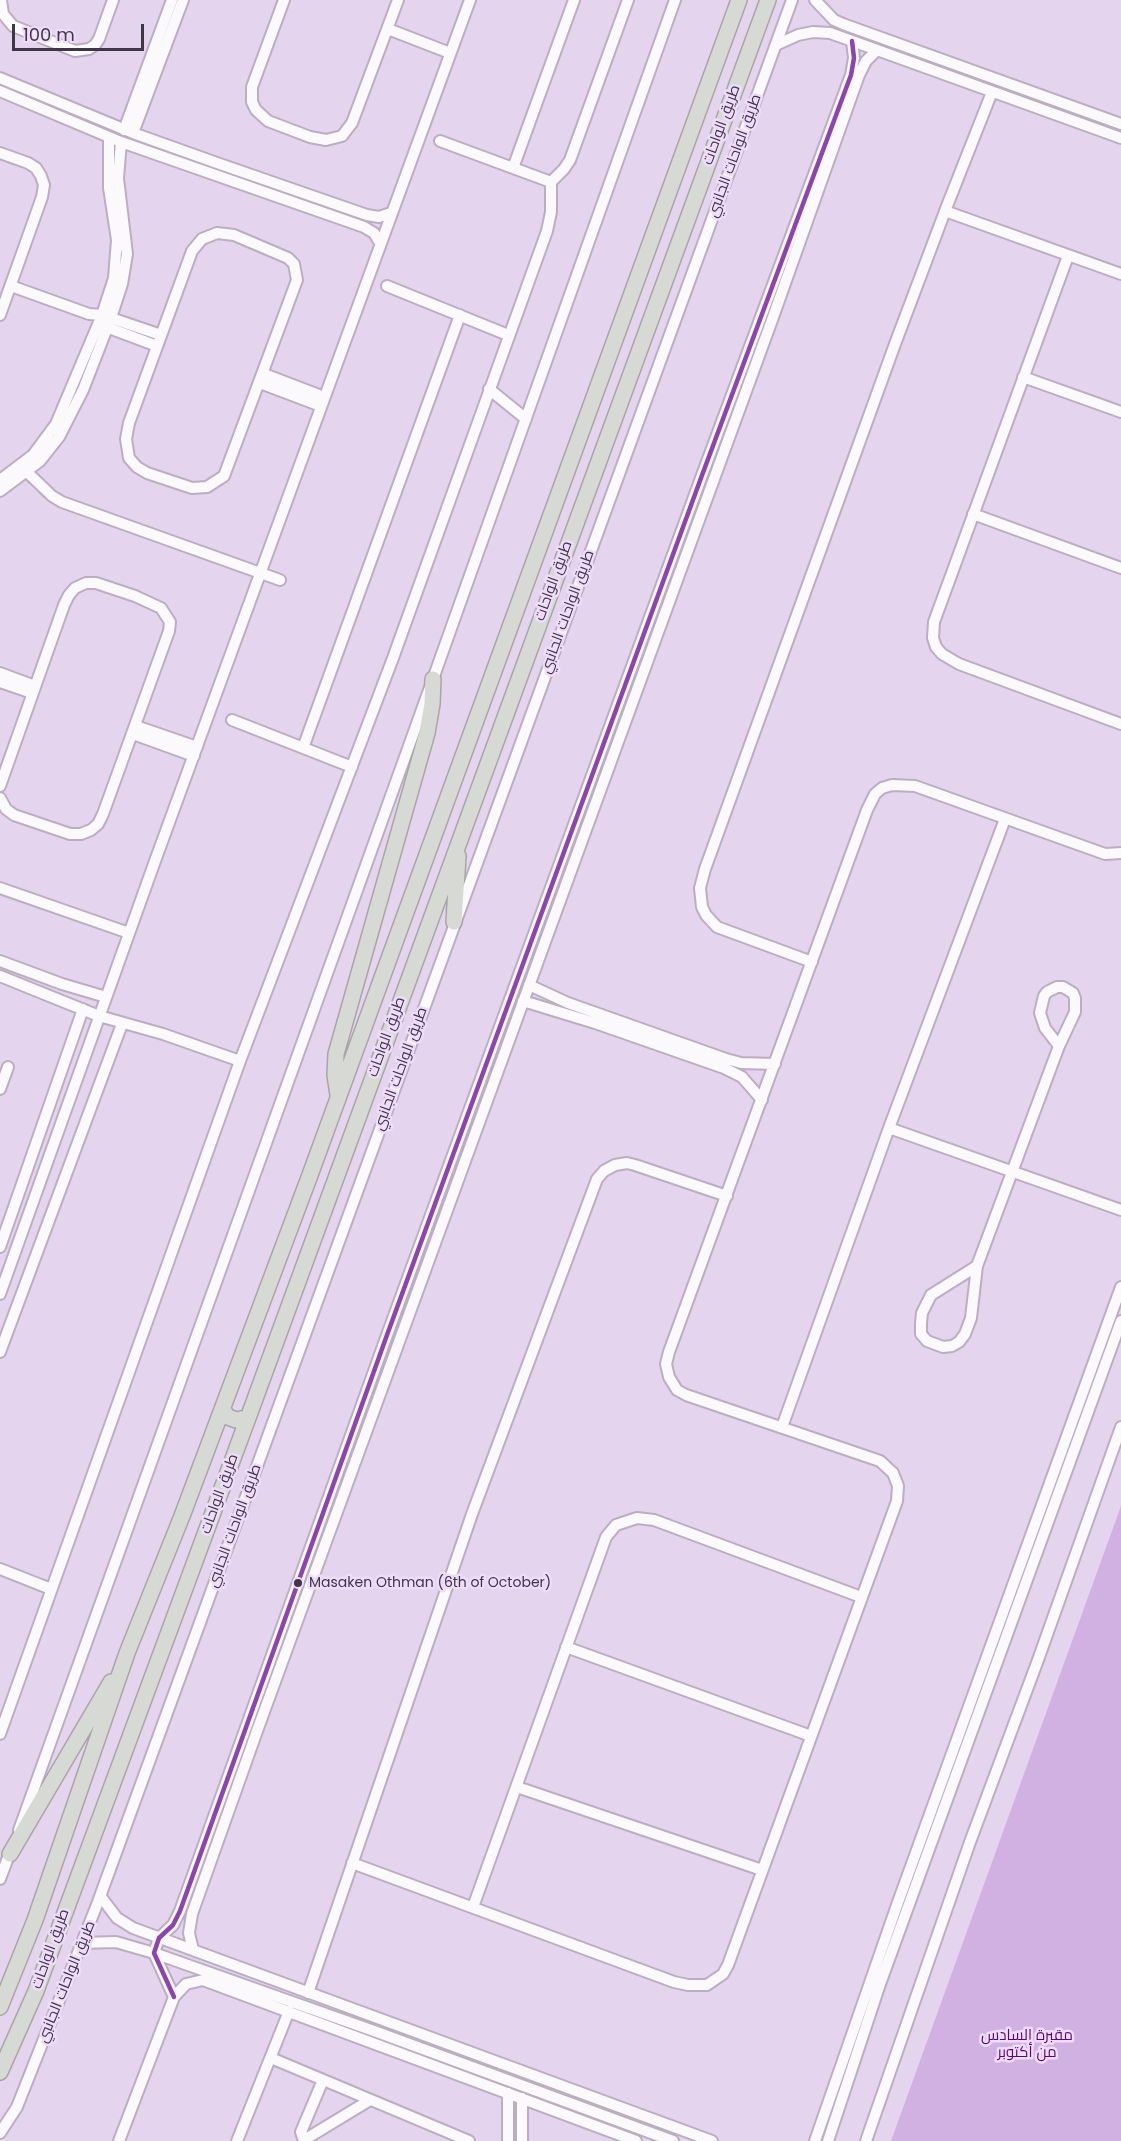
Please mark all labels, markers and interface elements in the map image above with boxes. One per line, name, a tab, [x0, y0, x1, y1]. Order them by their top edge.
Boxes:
scale bar	[15, 12, 147, 50]
text: 100 m	[23, 22, 75, 47]
street label: طريق الواحات	[699, 83, 745, 167]
street label: طريق الواحات الجانبي	[704, 92, 766, 220]
street label: طريق الواحات	[531, 539, 577, 623]
street label: طريق الواحات الجانبي	[537, 548, 599, 676]
street label: طريق الواحات	[364, 995, 410, 1079]
street label: طريق الواحات الجانبي	[370, 1005, 432, 1133]
street label: طريق الواحات	[197, 1452, 243, 1536]
street label: طريق الواحات الجانبي	[204, 1462, 266, 1590]
place label: Masaken Othman (6th of October)	[309, 1575, 551, 1591]
marker: Masaken Othman (6th of October)	[292, 1577, 304, 1589]
street label: طريق الواحات	[28, 1907, 74, 1991]
street label: طريق الواحات الجانبي	[34, 1918, 100, 2046]
park label: مقبرة السادس من أكتوبر	[981, 2027, 1073, 2062]

